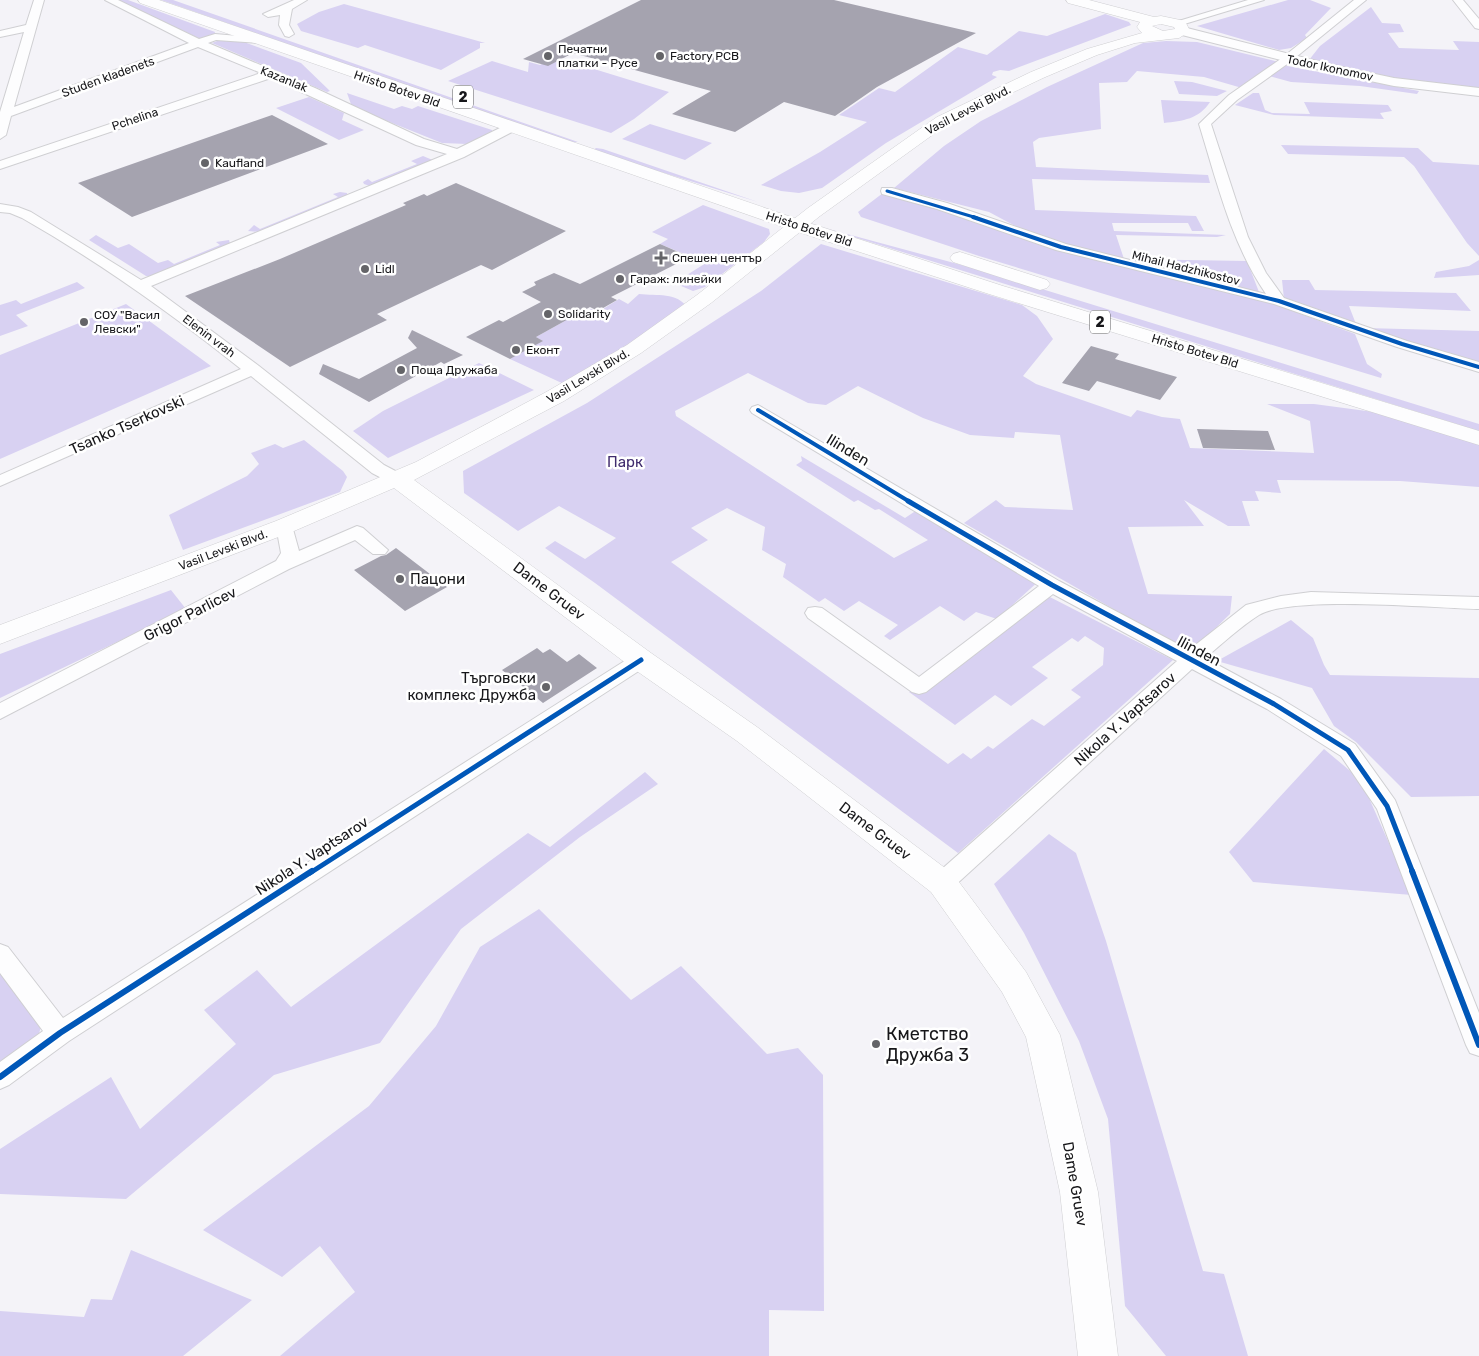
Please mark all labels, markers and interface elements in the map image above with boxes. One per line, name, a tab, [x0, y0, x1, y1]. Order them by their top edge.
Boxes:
place label: Печатни платки - Русе	[558, 42, 638, 70]
place label: Factory PCB	[670, 49, 739, 63]
marker: Печатни платки - Русе	[542, 50, 554, 62]
marker: Factory PCB	[654, 50, 666, 62]
street label: Todor Ikonomov	[1285, 52, 1375, 84]
street label: Studen kladenets	[60, 54, 156, 100]
street label: Kazanlak	[258, 63, 310, 95]
street label: Hristo Botev Bld	[352, 68, 442, 110]
street label: Vasil Levski Blvd.	[923, 82, 1013, 138]
road number: 2	[453, 85, 473, 108]
street label: Pchelina	[110, 105, 160, 133]
place label: Kaufland	[215, 156, 264, 170]
marker: Kaufland	[199, 157, 211, 169]
street label: Hristo Botev Bld	[764, 208, 854, 250]
street label: Mihail Hadzhikostov	[1131, 248, 1242, 288]
marker: Спешен център	[654, 251, 668, 265]
place label: Спешен център	[672, 251, 762, 265]
place label: Lidl	[375, 262, 395, 276]
marker: Lidl	[359, 263, 371, 275]
place label: Гараж: линейки	[630, 272, 722, 286]
marker: Гараж: линейки	[614, 273, 626, 285]
place label: Solidarity	[558, 307, 611, 321]
place label: СОУ "Васил Левски"	[94, 308, 160, 336]
marker: Solidarity	[542, 308, 554, 320]
road number: 2	[1090, 311, 1110, 334]
street label: Elenin vrah	[180, 312, 238, 360]
marker: СОУ "Васил Левски"	[78, 316, 90, 328]
street label: Hristo Botev Bld	[1150, 331, 1240, 371]
place label: Еконт	[526, 343, 560, 357]
marker: Еконт	[510, 344, 522, 356]
street label: Vasil Levski Blvd.	[544, 346, 632, 406]
place label: Поща Дружаба	[411, 363, 498, 377]
marker: Поща Дружаба	[395, 364, 407, 376]
street label: Tsanko Tserkovski	[67, 392, 187, 458]
street label: Ilinden	[823, 430, 873, 470]
park label: Парк	[607, 453, 643, 471]
street label: Vasil Levski Blvd.	[177, 527, 269, 573]
street label: Dame Gruev	[509, 558, 589, 624]
place label: Пацони	[410, 570, 465, 588]
marker: Пацони	[394, 573, 406, 585]
street label: Grigor Parlicev	[141, 583, 239, 645]
street label: Ilinden	[1174, 632, 1224, 670]
place label: Търговски комплекс Дружба	[407, 669, 536, 704]
street label: Nikola Y. Vaptsarov	[1070, 669, 1180, 769]
marker: Търговски комплекс Дружба	[540, 681, 552, 693]
street label: Dame Gruev	[835, 798, 915, 864]
street label: Nikola Y. Vaptsarov	[252, 813, 372, 899]
place label: Кметство Дружба 3	[886, 1023, 969, 1066]
marker: Кметство Дружба 3	[870, 1038, 882, 1050]
street label: Dame Gruev	[1059, 1140, 1091, 1228]

